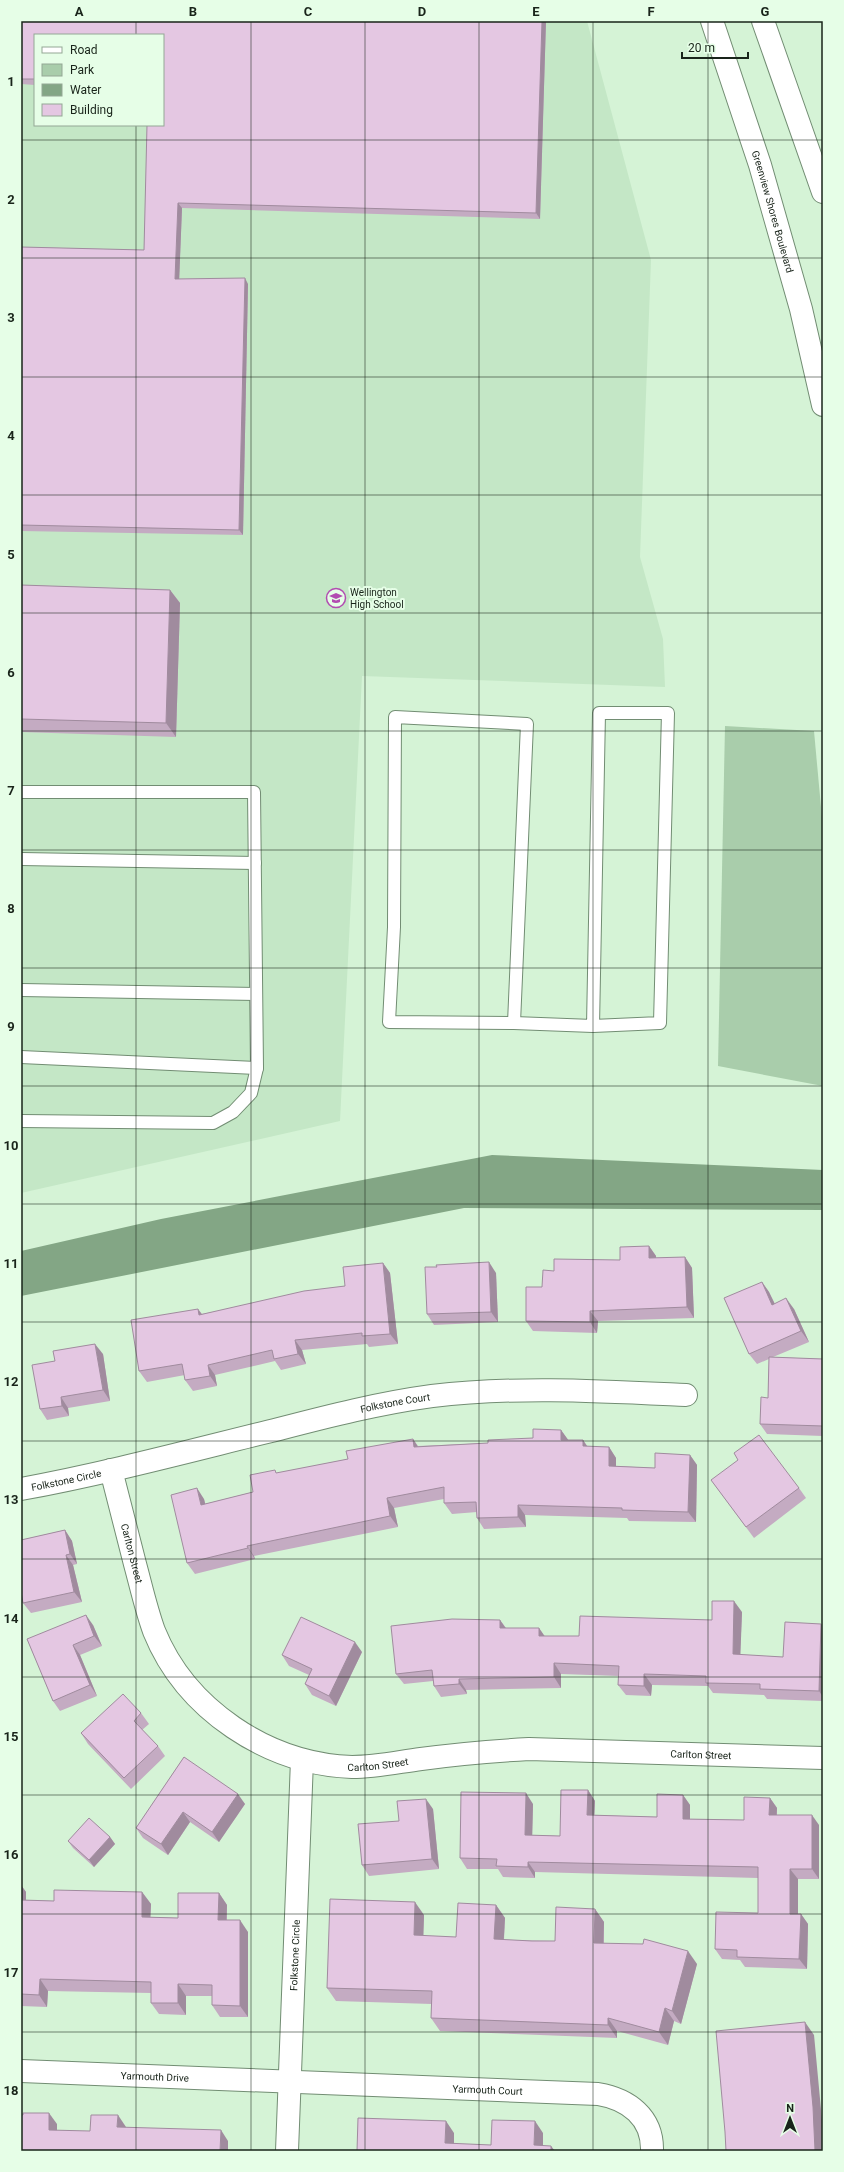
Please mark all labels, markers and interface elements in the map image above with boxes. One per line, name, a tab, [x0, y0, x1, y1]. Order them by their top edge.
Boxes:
text: A	[75, 4, 84, 19]
text: B	[189, 4, 197, 19]
text: C	[304, 4, 313, 19]
text: D	[418, 4, 426, 19]
text: E	[532, 4, 540, 19]
text: F	[647, 4, 655, 19]
text: G	[761, 4, 770, 19]
legend	[34, 34, 164, 126]
scale bar	[682, 34, 748, 60]
text: 20 m	[688, 41, 715, 55]
text: Road	[70, 43, 98, 57]
text: Park	[70, 63, 95, 77]
text: 1	[7, 74, 15, 89]
text: Water	[70, 83, 101, 97]
text: Building	[70, 103, 113, 117]
street label: Greenview Shores Boulevard	[750, 149, 796, 274]
text: 2	[7, 192, 15, 207]
text: 3	[7, 310, 15, 325]
text: 4	[7, 428, 15, 443]
text: 5	[7, 547, 15, 562]
school or university icon: Wellington High School	[325, 587, 347, 609]
place label: Wellington High School	[350, 587, 404, 610]
text: 6	[7, 665, 15, 680]
text: 7	[7, 783, 15, 798]
text: 8	[7, 901, 15, 916]
text: 9	[7, 1019, 15, 1034]
text: 10	[4, 1138, 18, 1153]
text: 11	[4, 1256, 18, 1271]
text: 12	[4, 1374, 18, 1389]
street label: Folkstone Court	[359, 1391, 431, 1414]
street label: Folkstone Circle	[30, 1467, 102, 1492]
text: 13	[4, 1492, 18, 1507]
street label: Carlton Street	[119, 1522, 145, 1584]
text: 14	[4, 1611, 19, 1626]
text: 15	[4, 1729, 18, 1744]
street label: Carlton Street	[670, 1748, 732, 1761]
street label: Carlton Street	[347, 1755, 409, 1773]
text: 16	[4, 1847, 19, 1862]
street label: Folkstone Circle	[288, 1919, 301, 1991]
text: 17	[4, 1965, 18, 1980]
street label: Yarmouth Drive	[121, 2069, 189, 2083]
text: 18	[4, 2083, 18, 2098]
street label: Yarmouth Court	[452, 2083, 523, 2096]
north arrow	[770, 2098, 810, 2138]
text: N	[786, 2102, 794, 2115]

